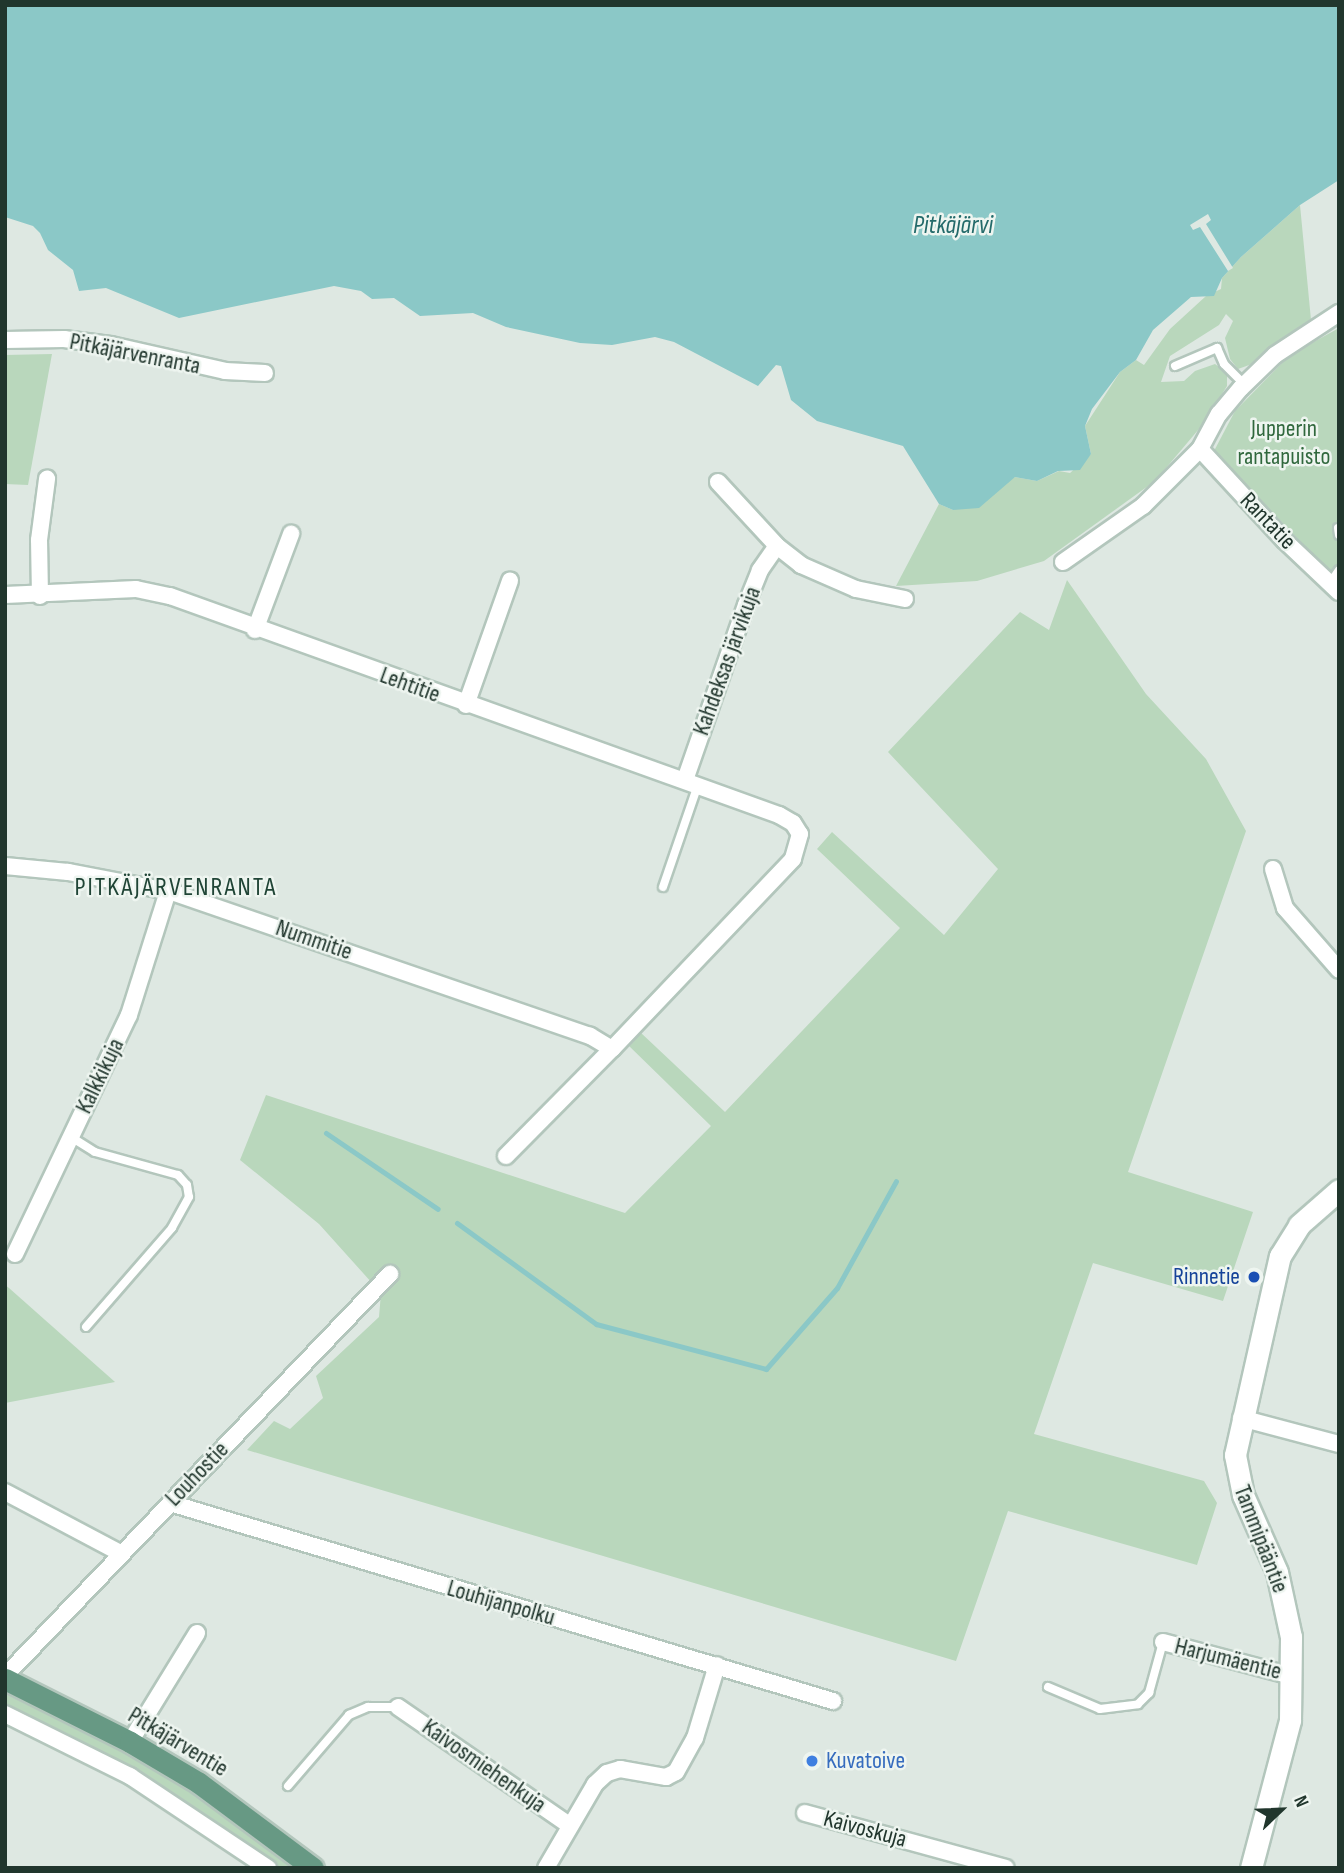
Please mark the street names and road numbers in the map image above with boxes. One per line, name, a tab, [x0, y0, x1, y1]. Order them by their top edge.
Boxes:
street label: Pitkäjärvenranta	[67, 327, 203, 381]
street label: Rantatie	[1234, 486, 1302, 556]
street label: Kahdeksas järvikuja	[687, 583, 767, 739]
street label: Lehtitie	[376, 661, 444, 709]
street label: Nummitie	[272, 914, 356, 966]
street label: Kalkkikuja	[70, 1034, 130, 1118]
street label: Louhostie	[159, 1436, 235, 1512]
street label: Tammipääntie	[1227, 1481, 1295, 1597]
street label: Louhijanpolku	[444, 1574, 558, 1632]
street label: Harjumäentie	[1172, 1632, 1284, 1686]
street label: Pitkäjärventie	[123, 1701, 233, 1783]
street label: Kaivosmiehenkuja	[417, 1713, 551, 1819]
street label: Kaivoskuja	[820, 1804, 910, 1854]

